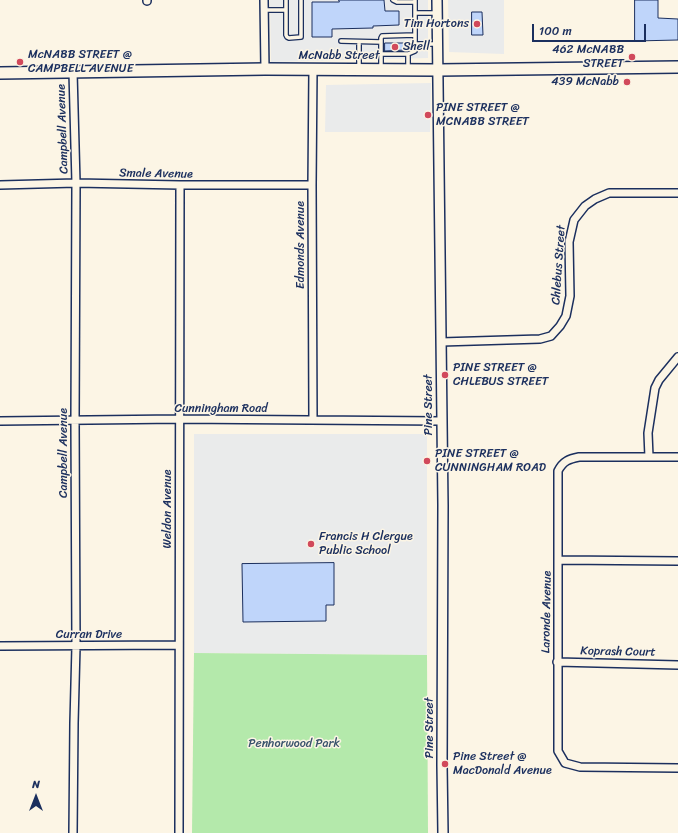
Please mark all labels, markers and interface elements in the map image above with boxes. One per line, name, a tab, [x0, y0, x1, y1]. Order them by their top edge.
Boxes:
scale bar	[534, 16, 648, 42]
place label: Tim Hortons	[404, 17, 469, 31]
marker: Tim Hortons	[472, 19, 482, 29]
text: 100 m	[539, 20, 572, 42]
place label: Shell	[403, 40, 430, 54]
marker: Shell	[390, 42, 400, 52]
place label: 462 McNABB STREET	[552, 43, 624, 71]
place label: McNABB STREET @ CAMPBELL AVENUE	[28, 48, 133, 76]
street label: McNabb Street	[298, 49, 380, 63]
marker: 462 McNABB STREET	[627, 52, 637, 62]
marker: McNABB STREET @ CAMPBELL AVENUE	[15, 57, 25, 67]
place label: 439 McNabb	[551, 75, 619, 89]
marker: 439 McNabb	[622, 77, 632, 87]
street label: Campbell Avenue	[54, 84, 72, 174]
place label: PINE STREET @ MCNABB STREET	[436, 101, 529, 129]
marker: PINE STREET @ MCNABB STREET	[423, 110, 433, 120]
street label: Smale Avenue	[119, 166, 193, 182]
street label: Edmonds Avenue	[294, 201, 308, 289]
street label: Chlebus Street	[549, 225, 569, 305]
place label: PINE STREET @ CHLEBUS STREET	[453, 361, 548, 389]
marker: PINE STREET @ CHLEBUS STREET	[440, 370, 450, 380]
street label: Pine Street	[422, 374, 436, 436]
street label: Cunningham Road	[174, 402, 268, 416]
street label: Campbell Avenue	[57, 408, 71, 498]
place label: PINE STREET @ CUNNINGHAM ROAD	[435, 447, 546, 475]
marker: PINE STREET @ CUNNINGHAM ROAD	[422, 456, 432, 466]
street label: Weldon Avenue	[161, 469, 175, 549]
place label: Francis H Clergue Public School	[319, 530, 413, 558]
marker: Francis H Clergue Public School	[306, 539, 316, 549]
street label: Laronde Avenue	[539, 571, 555, 653]
street label: Curran Drive	[56, 628, 122, 642]
street label: Koprash Court	[580, 644, 656, 660]
street label: Pine Street	[423, 697, 437, 759]
park label: Penhorwood Park	[248, 737, 340, 751]
place label: Pine Street @ MacDonald Avenue	[453, 750, 552, 778]
marker: Pine Street @ MacDonald Avenue	[440, 759, 450, 769]
text: N	[32, 775, 40, 794]
north arrow	[16, 777, 56, 817]

